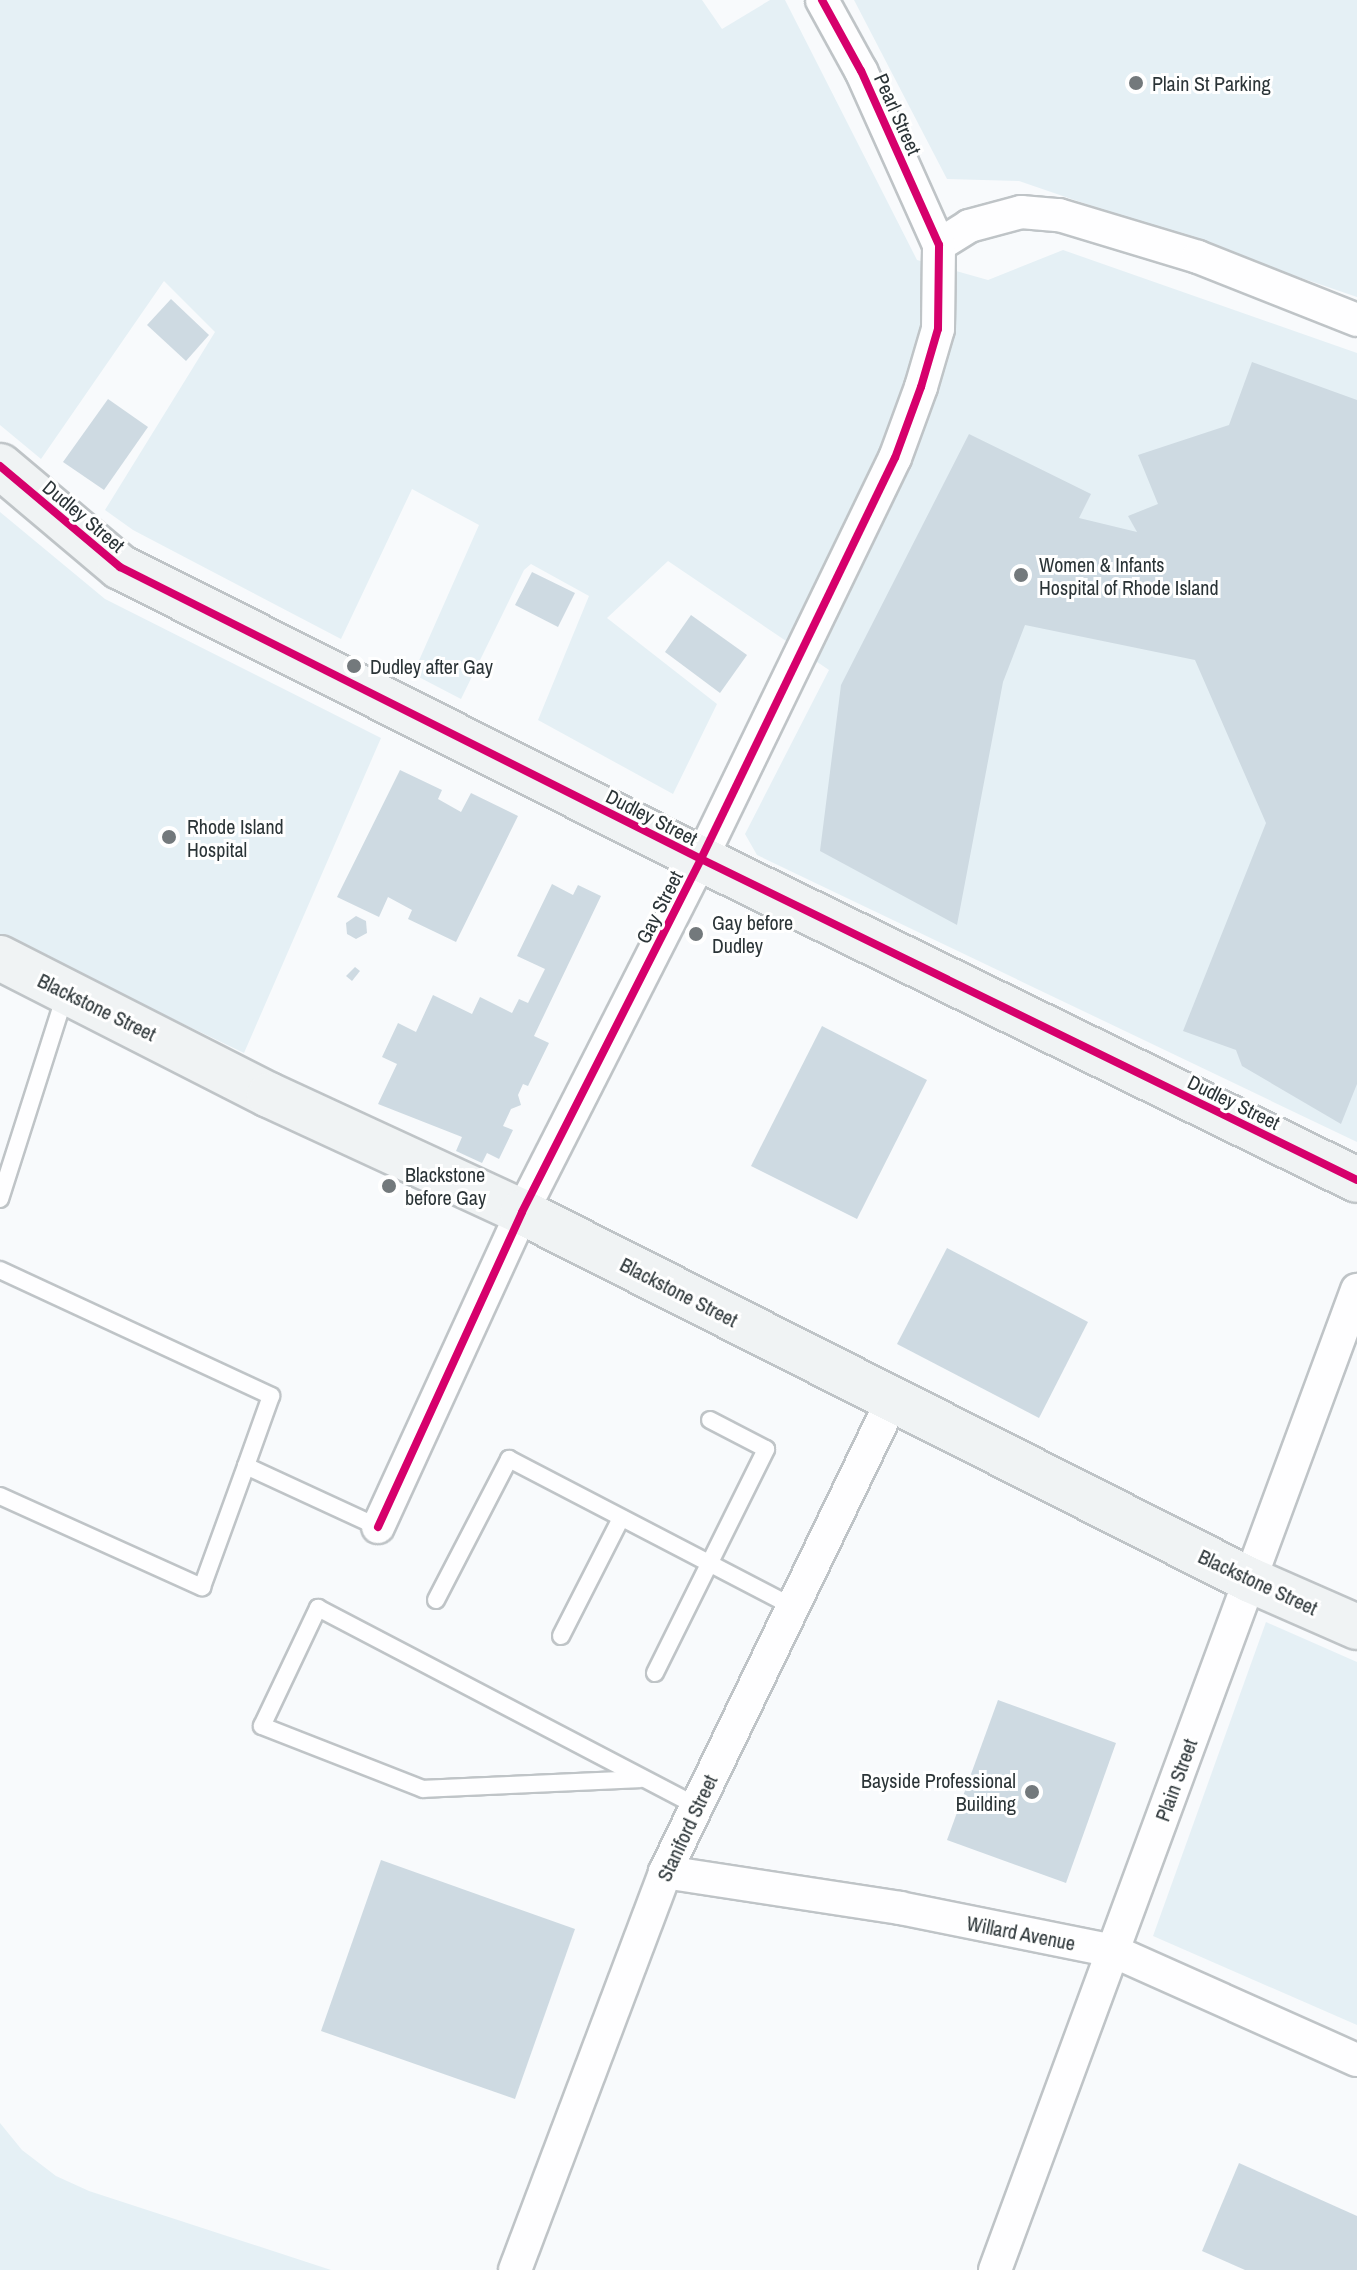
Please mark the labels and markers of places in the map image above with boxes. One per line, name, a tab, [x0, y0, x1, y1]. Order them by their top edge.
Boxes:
place label: Plain St Parking	[1152, 71, 1271, 95]
marker: Plain St Parking	[1127, 74, 1145, 92]
place label: Women & Infants Hospital of Rhode Island	[1039, 552, 1219, 599]
marker: Women & Infants Hospital of Rhode Island	[1010, 564, 1032, 586]
place label: Dudley after Gay	[370, 654, 493, 678]
marker: Dudley after Gay	[345, 657, 363, 675]
place label: Rhode Island Hospital	[187, 814, 284, 861]
marker: Rhode Island Hospital	[158, 826, 180, 848]
place label: Gay before Dudley	[712, 910, 793, 957]
marker: Gay before Dudley	[687, 925, 705, 943]
place label: Blackstone before Gay	[405, 1162, 486, 1209]
marker: Blackstone before Gay	[380, 1177, 398, 1195]
place label: Bayside Professional Building	[861, 1768, 1016, 1815]
marker: Bayside Professional Building	[1023, 1783, 1041, 1801]

